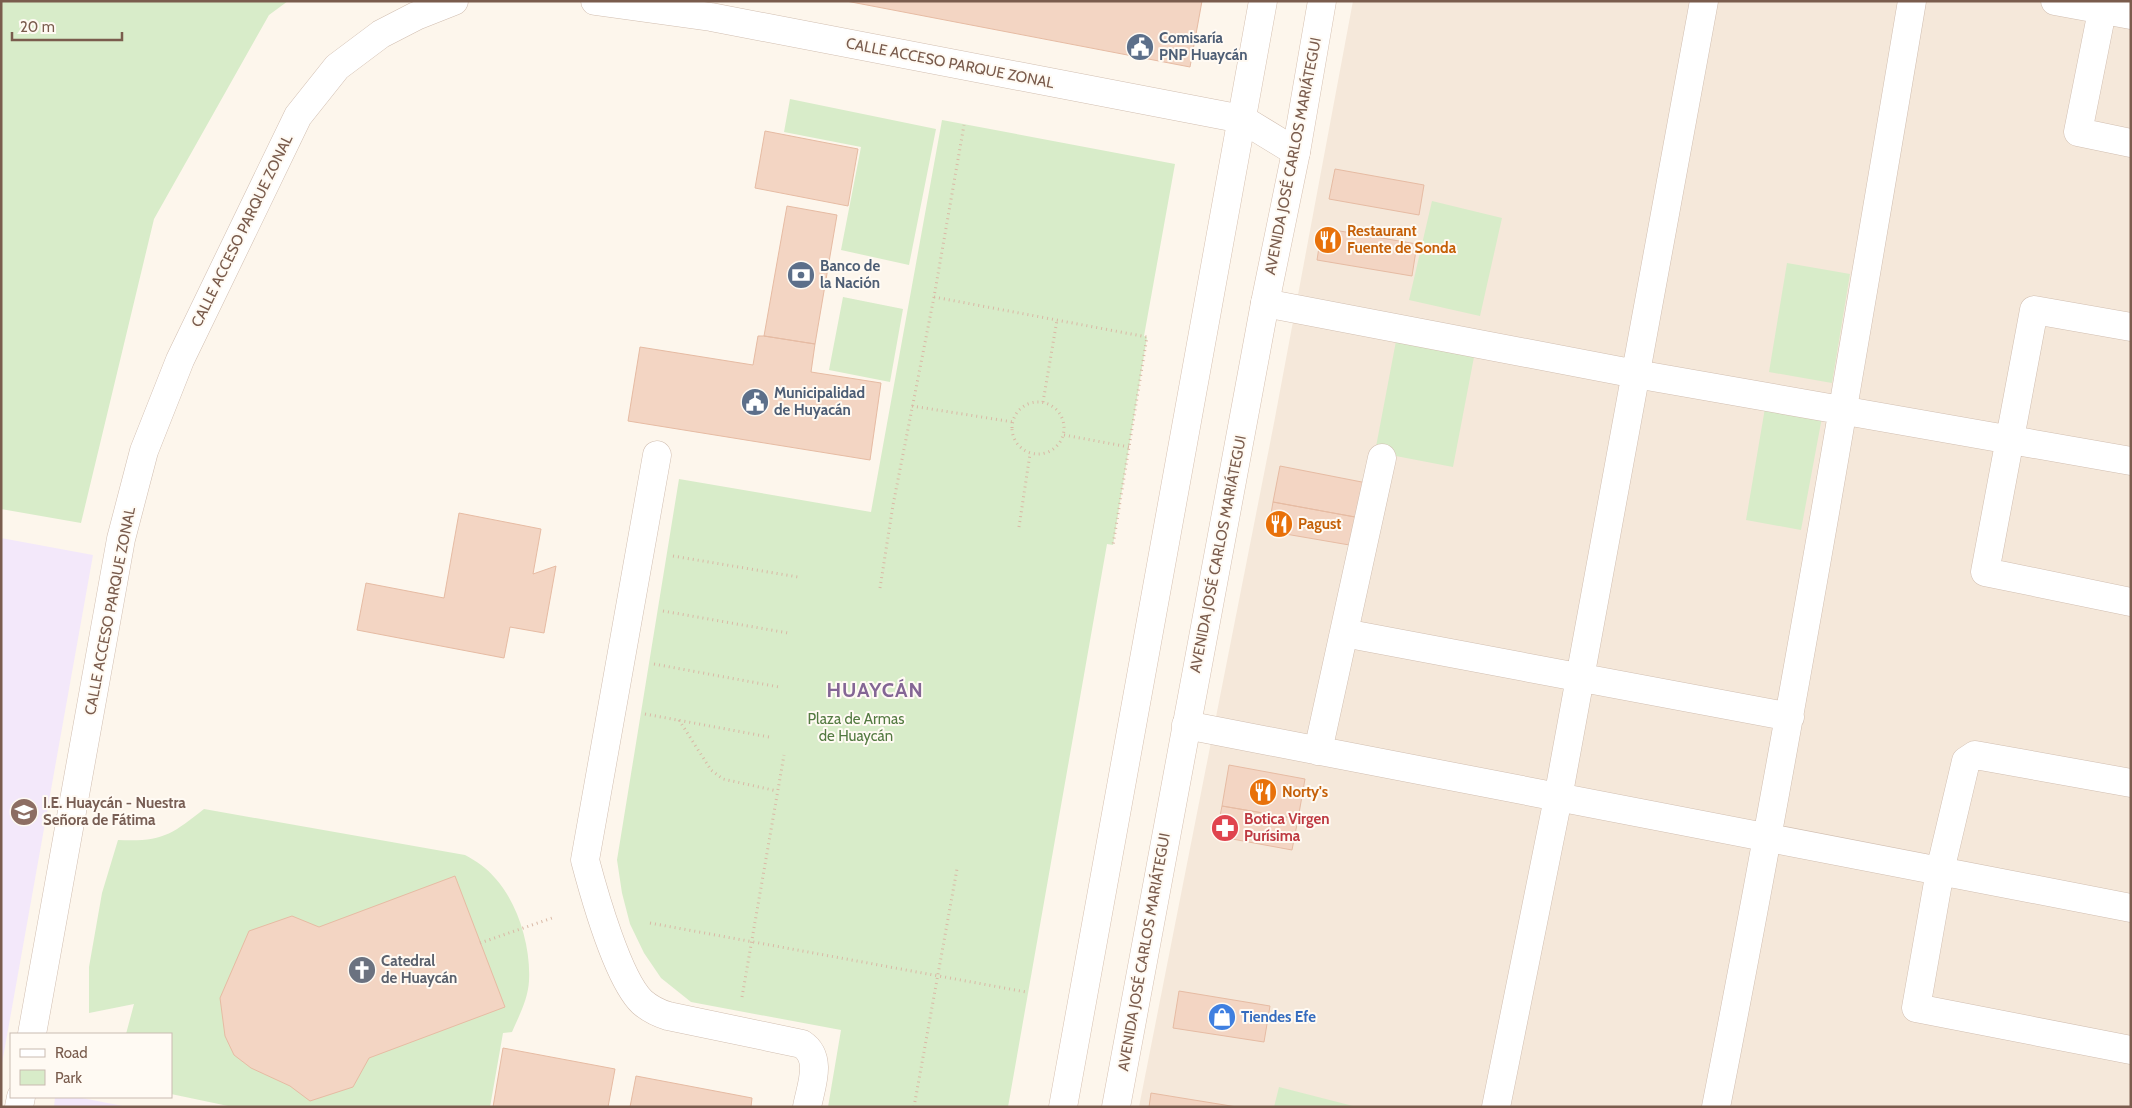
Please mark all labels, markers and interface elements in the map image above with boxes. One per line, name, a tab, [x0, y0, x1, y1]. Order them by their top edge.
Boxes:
scale bar	[12, 10, 122, 42]
text: 20 m	[20, 18, 55, 36]
place label: Comisaría PNP Huaycán	[1159, 29, 1248, 64]
public building icon: Comisaría PNP Huaycán	[1125, 32, 1155, 62]
street label: CALLE ACCESO PARQUE ZONAL	[844, 34, 1056, 92]
street label: AVENIDA JOSÉ CARLOS MARIÁTEGUI	[1260, 36, 1325, 276]
street label: CALLE ACCESO PARQUE ZONAL	[188, 131, 297, 330]
place label: Restaurant Fuente de Sonda	[1347, 222, 1457, 257]
restaurant icon: Restaurant Fuente de Sonda	[1313, 225, 1343, 255]
place label: Banco de la Nación	[820, 257, 880, 292]
bank icon: Banco de la Nación	[786, 260, 816, 290]
place label: Municipalidad de Huyacán	[774, 384, 865, 419]
public building icon: Municipalidad de Huyacán	[740, 387, 770, 417]
street label: AVENIDA JOSÉ CARLOS MARIÁTEGUI	[1185, 434, 1250, 674]
street label: CALLE ACCESO PARQUE ZONAL	[81, 505, 139, 717]
restaurant icon: Pagust	[1264, 509, 1294, 539]
place label: Pagust	[1298, 515, 1342, 533]
district label: HUAYCÁN	[826, 678, 924, 702]
park label: Plaza de Armas de Huaycán	[808, 710, 904, 745]
restaurant icon: Norty's	[1248, 777, 1278, 807]
place label: Norty's	[1282, 783, 1328, 801]
place label: I.E. Huaycán - Nuestra Señora de Fátima	[43, 794, 186, 829]
school or university icon: I.E. Huaycán - Nuestra Señora de Fátima	[9, 797, 39, 827]
place label: Botica Virgen Purísima	[1244, 810, 1329, 845]
pharmacy icon: Botica Virgen Purísima	[1210, 813, 1240, 843]
street label: AVENIDA JOSÉ CARLOS MARIÁTEGUI	[1113, 831, 1174, 1072]
place label: Catedral de Huaycán	[381, 952, 457, 987]
church icon: Catedral de Huaycán	[347, 955, 377, 985]
shop icon: Tiendes Efe	[1207, 1002, 1237, 1032]
place label: Tiendes Efe	[1241, 1008, 1316, 1026]
legend	[10, 1033, 172, 1098]
text: Road	[55, 1044, 88, 1062]
text: Park	[55, 1069, 82, 1087]

